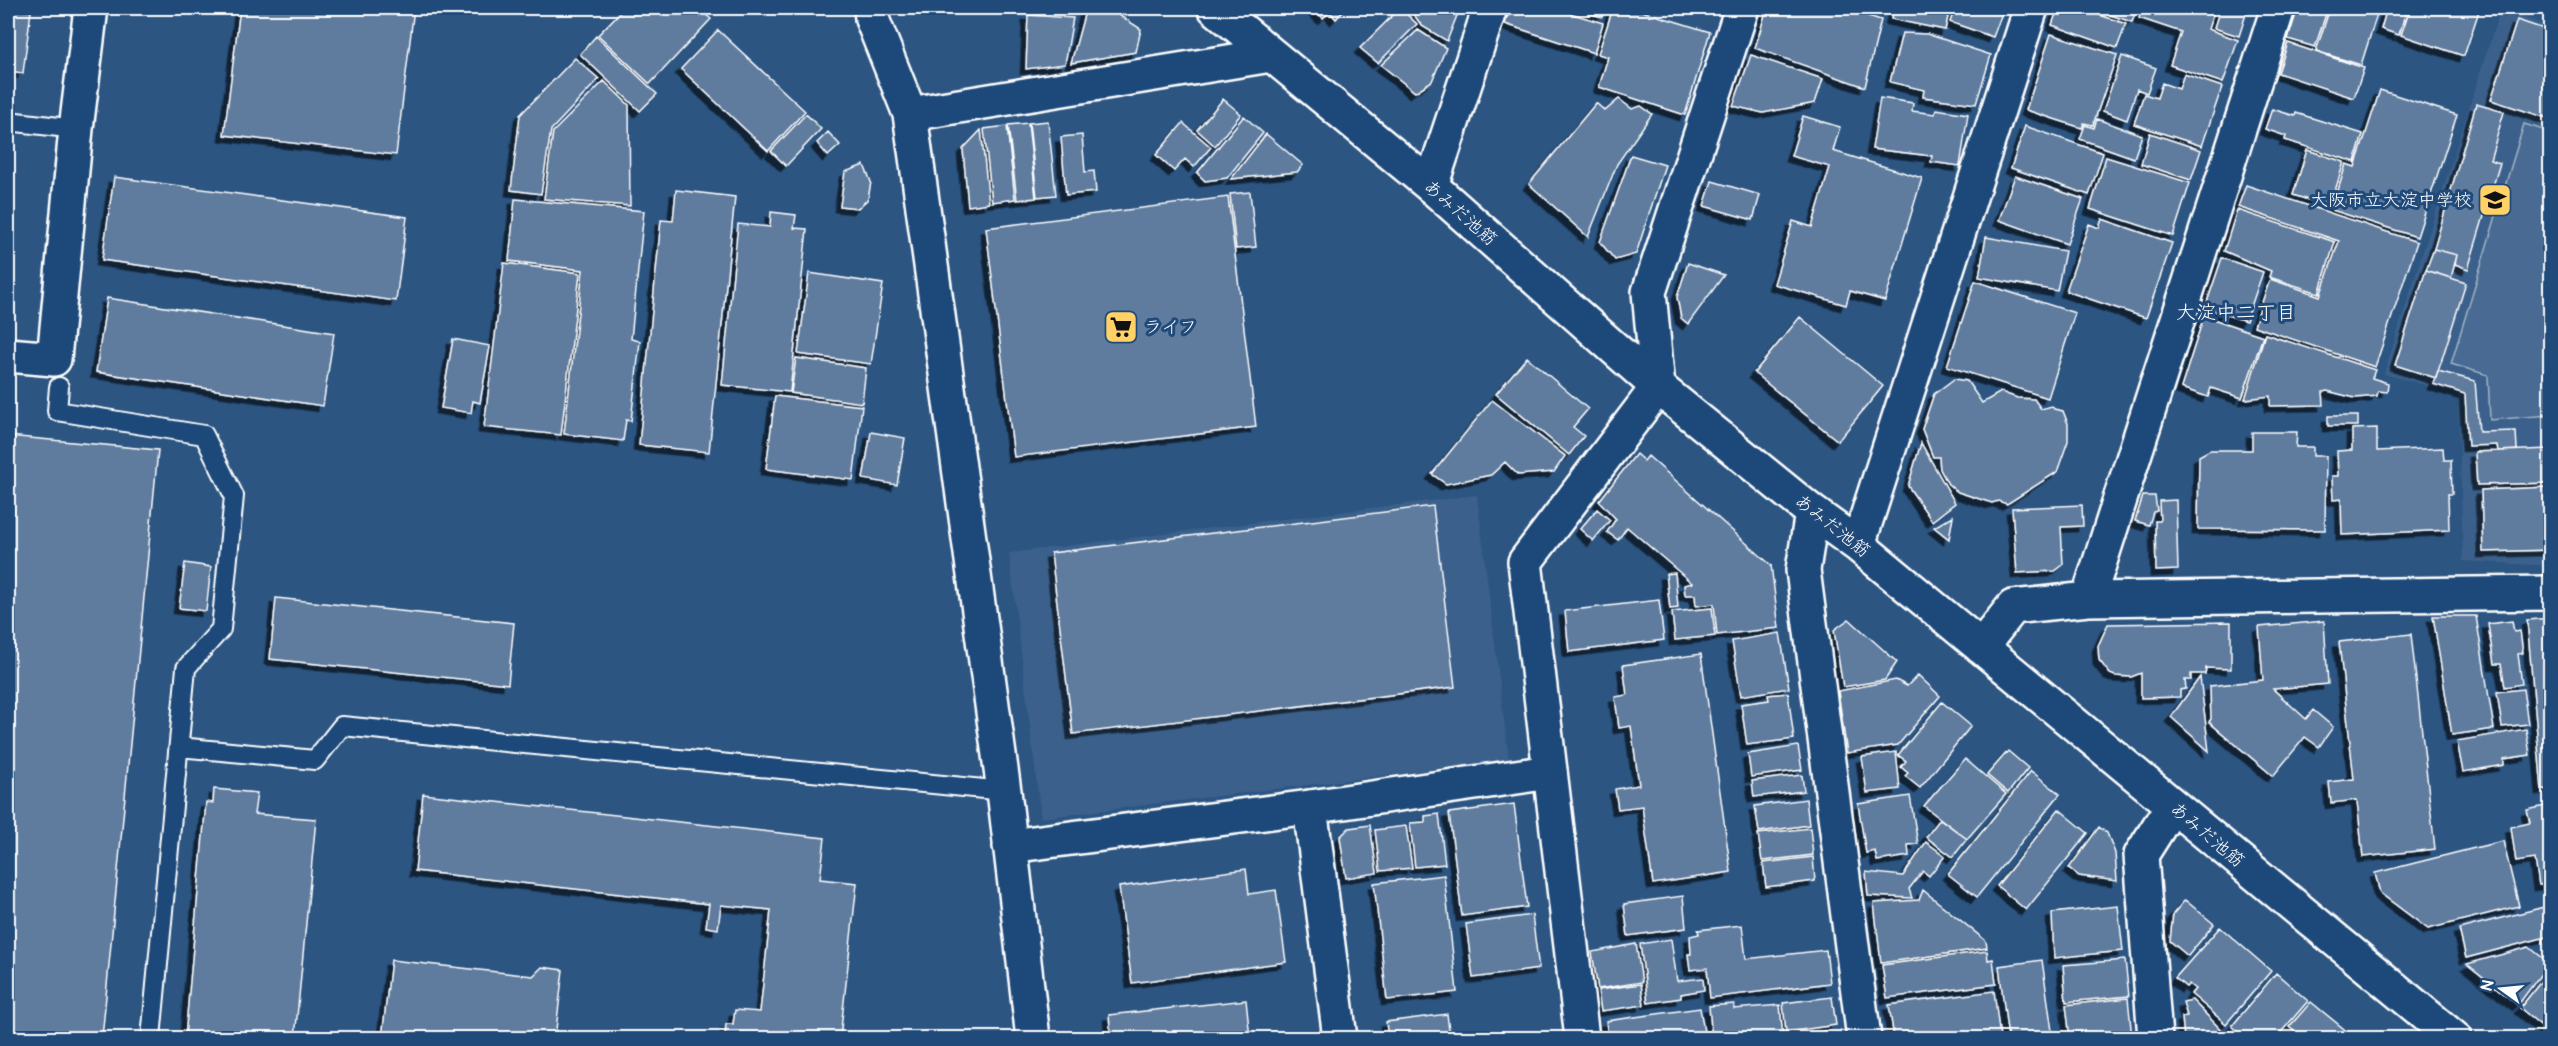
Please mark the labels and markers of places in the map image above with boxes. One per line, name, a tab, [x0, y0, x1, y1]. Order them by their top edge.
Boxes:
school or university icon: 大阪市立大淀中学校	[2477, 182, 2513, 218]
place label: 大阪市立大淀中学校	[2310, 189, 2472, 212]
supermarket icon: ライフ	[1103, 309, 1139, 345]
place label: ライフ	[1144, 316, 1197, 339]

